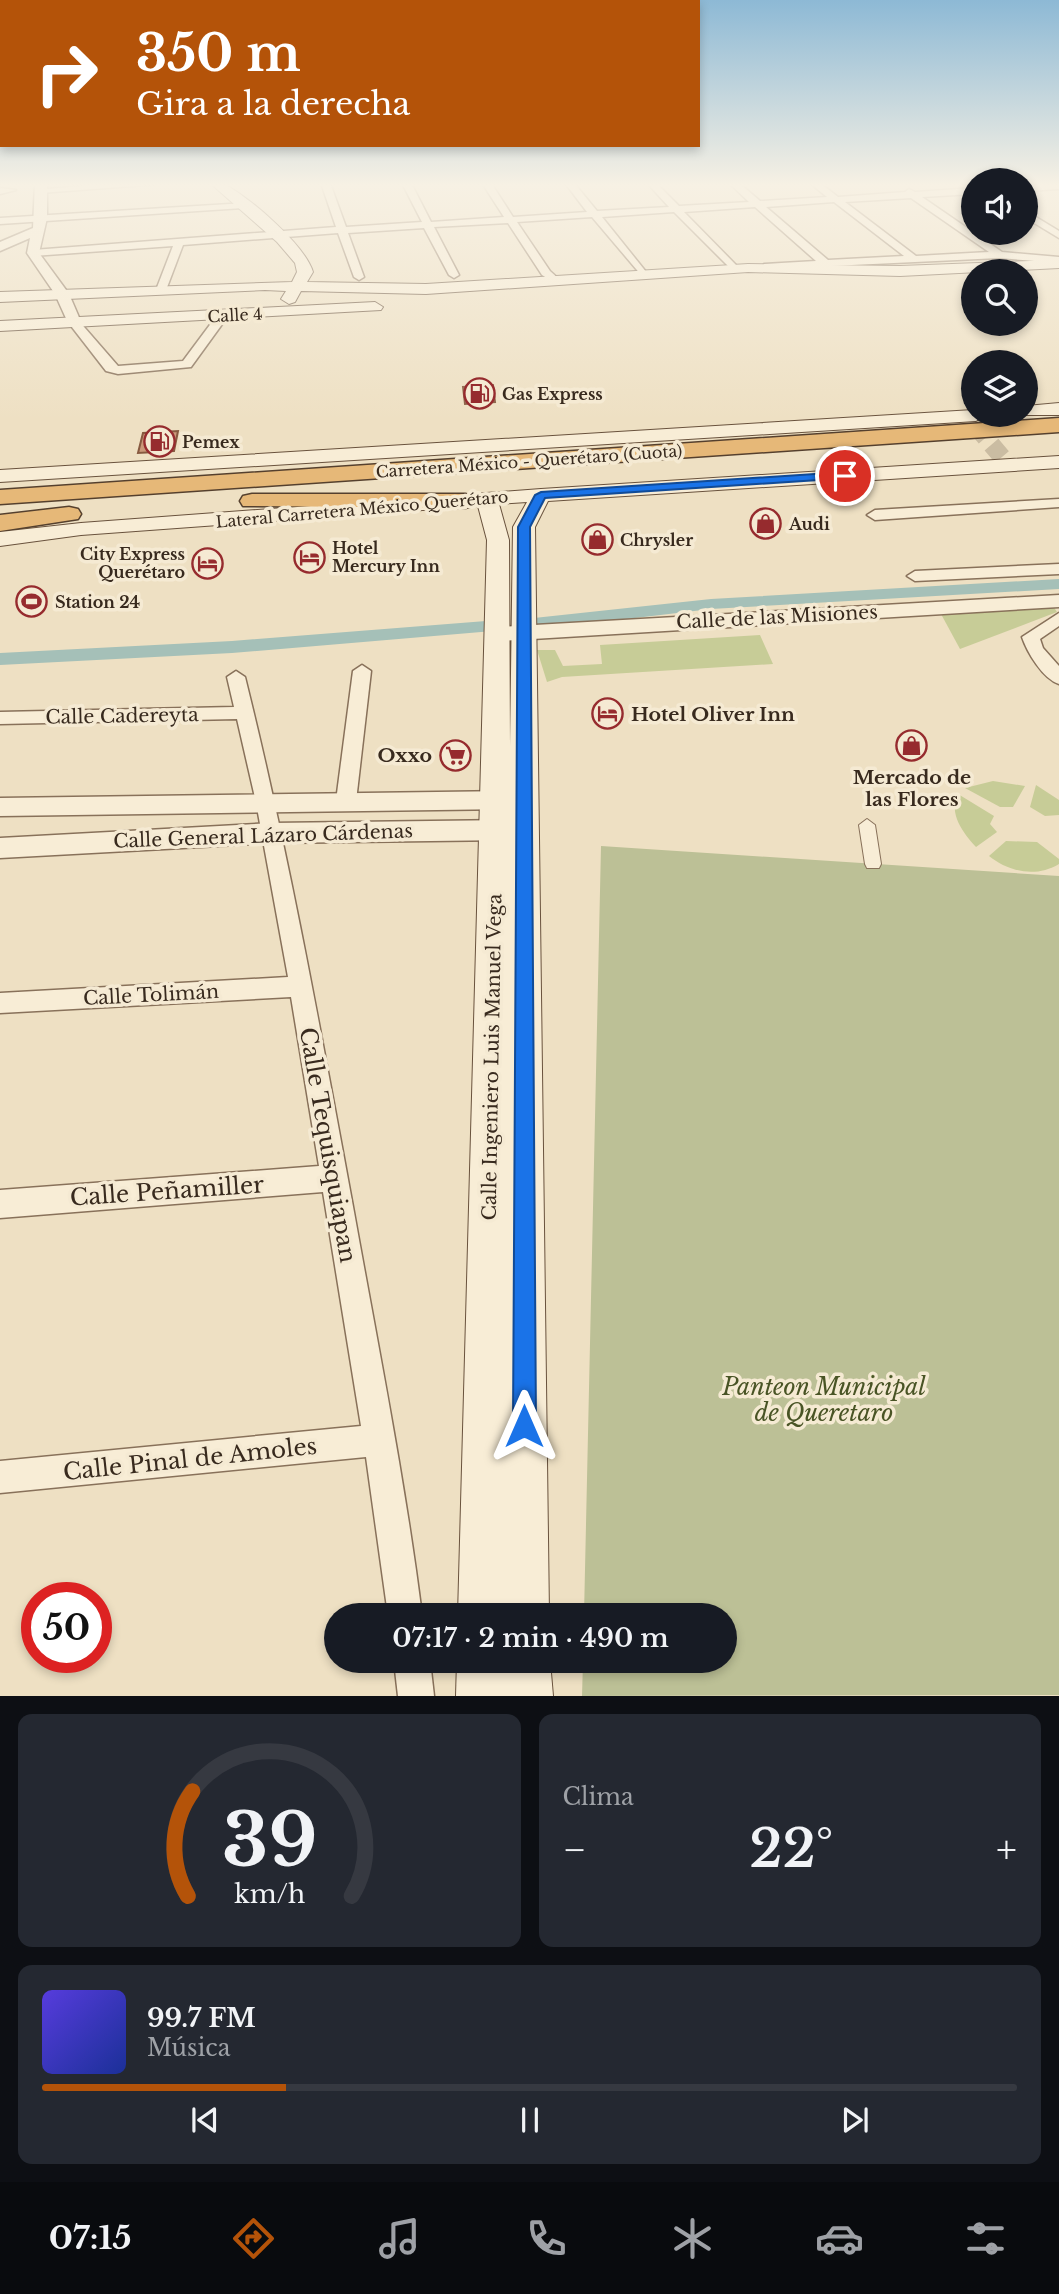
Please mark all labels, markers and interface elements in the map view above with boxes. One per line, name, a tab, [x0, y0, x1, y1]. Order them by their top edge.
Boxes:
text: 350 m	[136, 23, 301, 84]
icon: right	[21, 28, 112, 119]
text: Gira a la derecha	[136, 84, 410, 124]
map controls	[961, 168, 1038, 427]
button: sound	[961, 168, 1038, 245]
button: search	[961, 259, 1038, 336]
street label: Calle 4	[207, 304, 263, 326]
button: layers	[961, 350, 1038, 427]
fuel station icon: Gas Express	[462, 377, 496, 411]
place label: Gas Express	[502, 384, 603, 404]
fuel station icon: Pemex	[142, 425, 176, 459]
place label: Pemex	[182, 432, 240, 452]
street label: Carretera México - Querétaro (Cuota)	[375, 440, 683, 482]
pin	[815, 446, 875, 506]
icon: arrive	[826, 457, 864, 495]
street label: Lateral Carretera México Querétaro	[215, 486, 509, 532]
shop icon: Audi	[749, 507, 783, 541]
place label: Audi	[788, 514, 830, 534]
shop icon: Chrysler	[580, 523, 614, 557]
place label: Chrysler	[620, 530, 693, 550]
place label: Hotel Mercury Inn	[332, 538, 440, 576]
hotel icon: Hotel Mercury Inn	[292, 540, 326, 574]
place label: City Express Querétaro	[80, 544, 185, 582]
hotel icon: City Express Querétaro	[191, 546, 225, 580]
sports icon: Station 24	[15, 585, 49, 619]
place label: Station 24	[55, 592, 140, 612]
street label: Calle de las Misiones	[676, 600, 878, 634]
hotel icon: Hotel Oliver Inn	[591, 697, 625, 731]
street label: Calle Cadereyta	[45, 703, 199, 729]
place label: Hotel Oliver Inn	[631, 703, 795, 726]
shop icon: Mercado de las Flores	[895, 729, 929, 763]
supermarket icon: Oxxo	[438, 738, 472, 772]
place label: Oxxo	[378, 744, 432, 767]
place label: Mercado de las Flores	[853, 766, 971, 811]
street label: Calle General Lázaro Cárdenas	[113, 819, 413, 853]
street label: Calle Ingeniero Luis Manuel Vega	[478, 893, 506, 1221]
street label: Calle Tolimán	[82, 980, 220, 1010]
street label: Calle Tequisquiapan	[294, 1025, 363, 1265]
street label: Calle Peñamiller	[69, 1170, 265, 1212]
park label: Panteon Municipal de Queretaro	[721, 1373, 926, 1427]
position arrow	[487, 1389, 561, 1463]
street label: Calle Pinal de Amoles	[62, 1432, 318, 1486]
speed limit sign: 50	[21, 1582, 112, 1673]
text: 07:17 · 2 min · 490 m	[392, 1622, 669, 1654]
text: Clima	[563, 1783, 634, 1811]
text: 39	[222, 1796, 317, 1887]
text: 22°	[749, 1817, 833, 1881]
text: −	[563, 1826, 587, 1873]
text: +	[996, 1826, 1017, 1873]
text: km/h	[234, 1879, 305, 1910]
text: 99.7 FM	[147, 2002, 256, 2034]
text: Música	[147, 2034, 230, 2062]
icon: previous	[186, 2101, 224, 2139]
icon: pause	[511, 2101, 549, 2139]
icon: next	[836, 2101, 874, 2139]
icon: directions	[229, 2214, 278, 2263]
icon: music	[375, 2214, 424, 2263]
icon: phone	[522, 2214, 571, 2263]
icon: climate	[668, 2214, 717, 2263]
icon: car	[815, 2214, 864, 2263]
icon: filters	[961, 2214, 1010, 2263]
text: 07:15	[49, 2218, 131, 2258]

